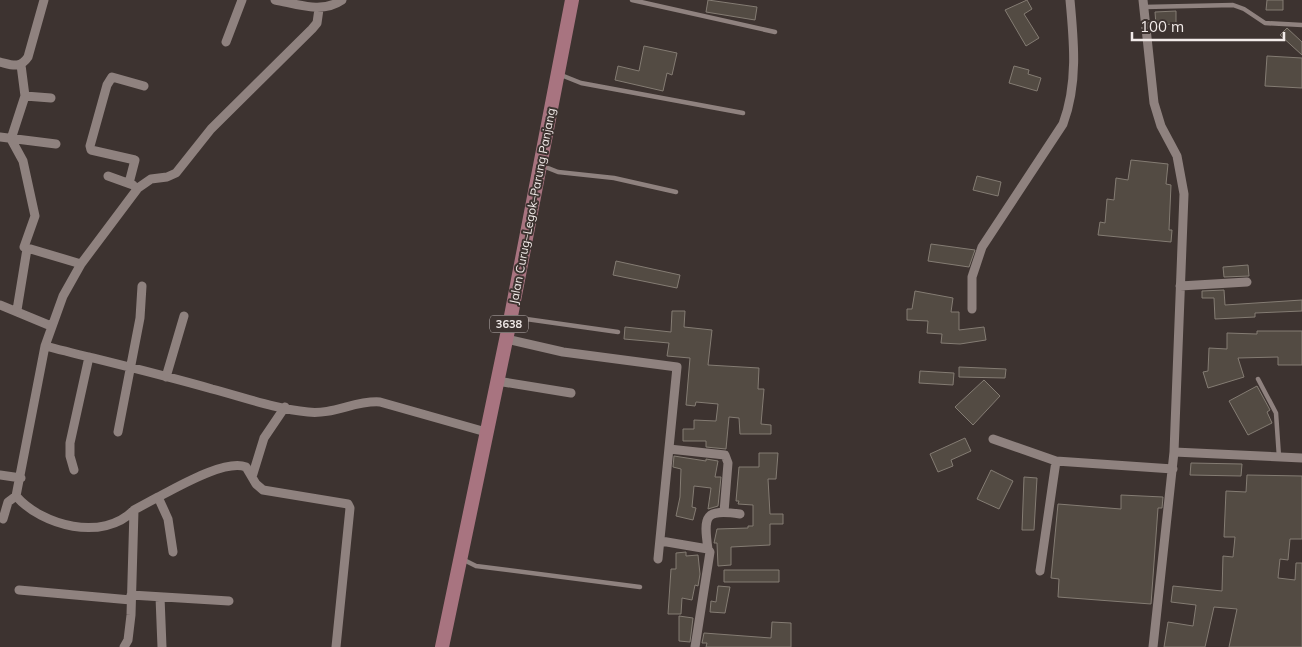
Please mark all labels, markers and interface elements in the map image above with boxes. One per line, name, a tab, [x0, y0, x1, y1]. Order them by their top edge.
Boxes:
scale bar	[1132, 10, 1284, 42]
text: 100 m	[1140, 17, 1184, 36]
street label: Jalan Curug–Legok–Parung Panjang	[506, 107, 558, 305]
road number: 3638	[490, 316, 528, 332]

